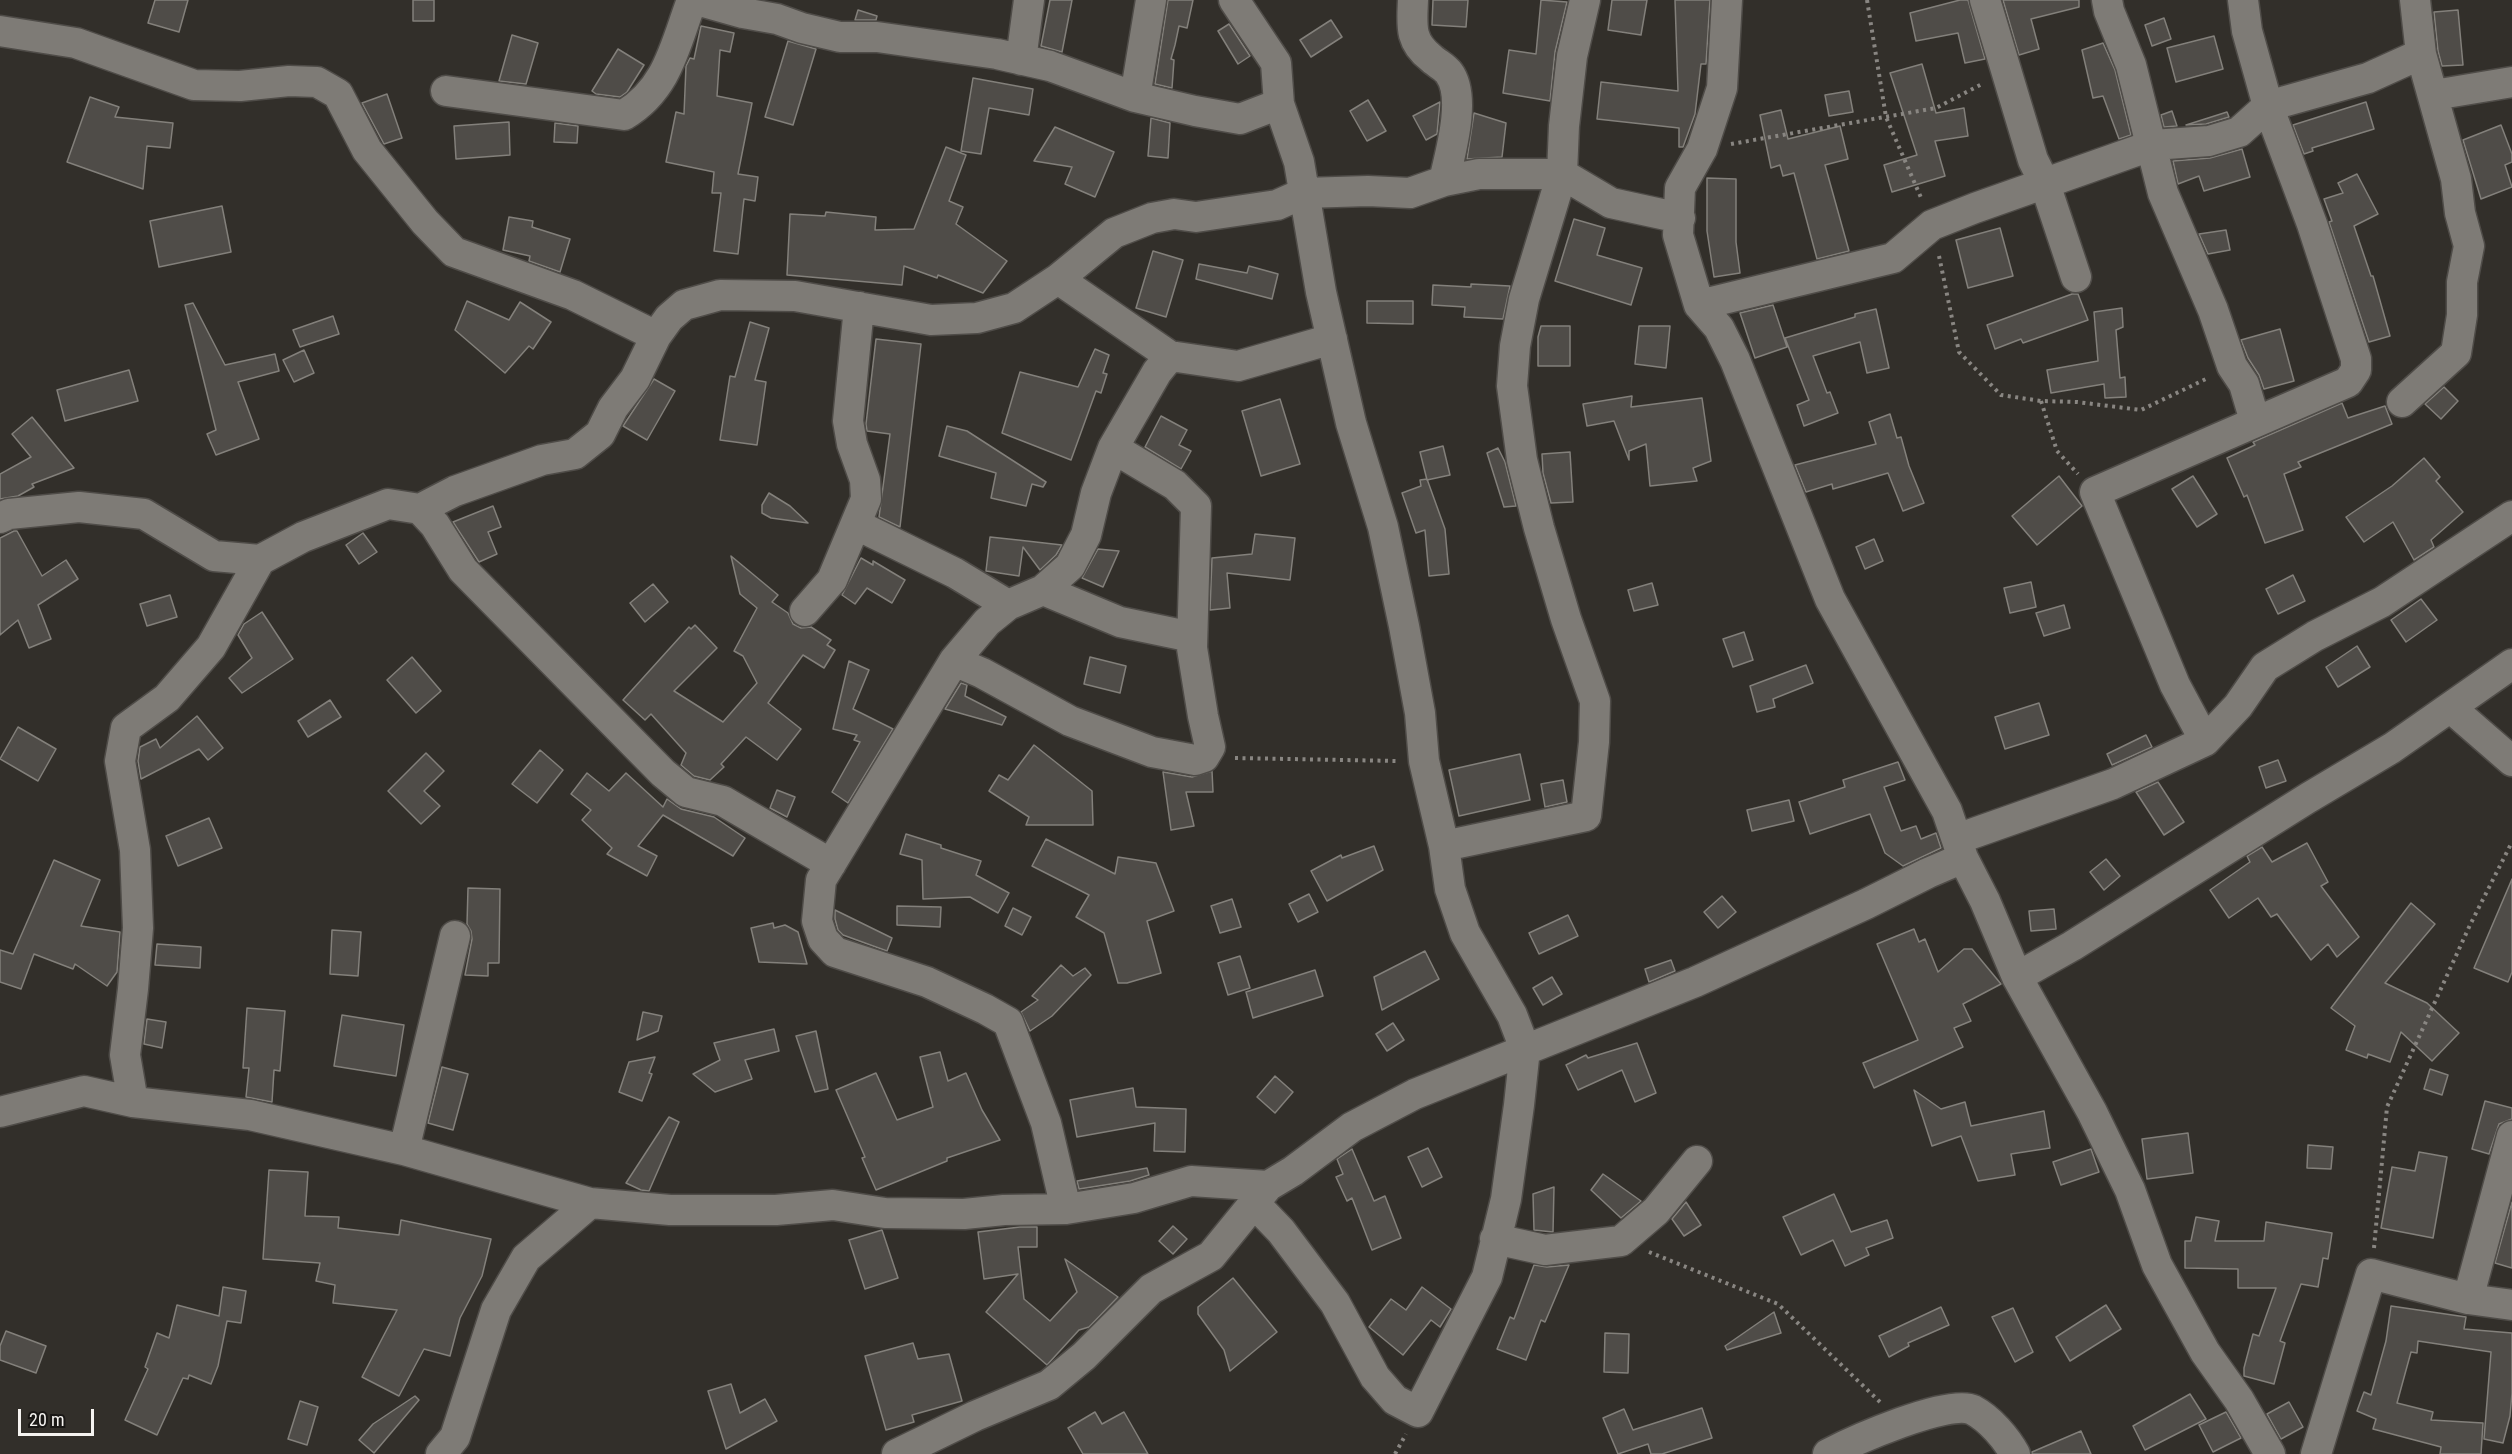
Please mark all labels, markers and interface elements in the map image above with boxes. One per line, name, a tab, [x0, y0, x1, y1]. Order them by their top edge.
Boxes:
scale bar	[21, 1397, 98, 1435]
text: 20 m	[29, 1409, 64, 1430]

